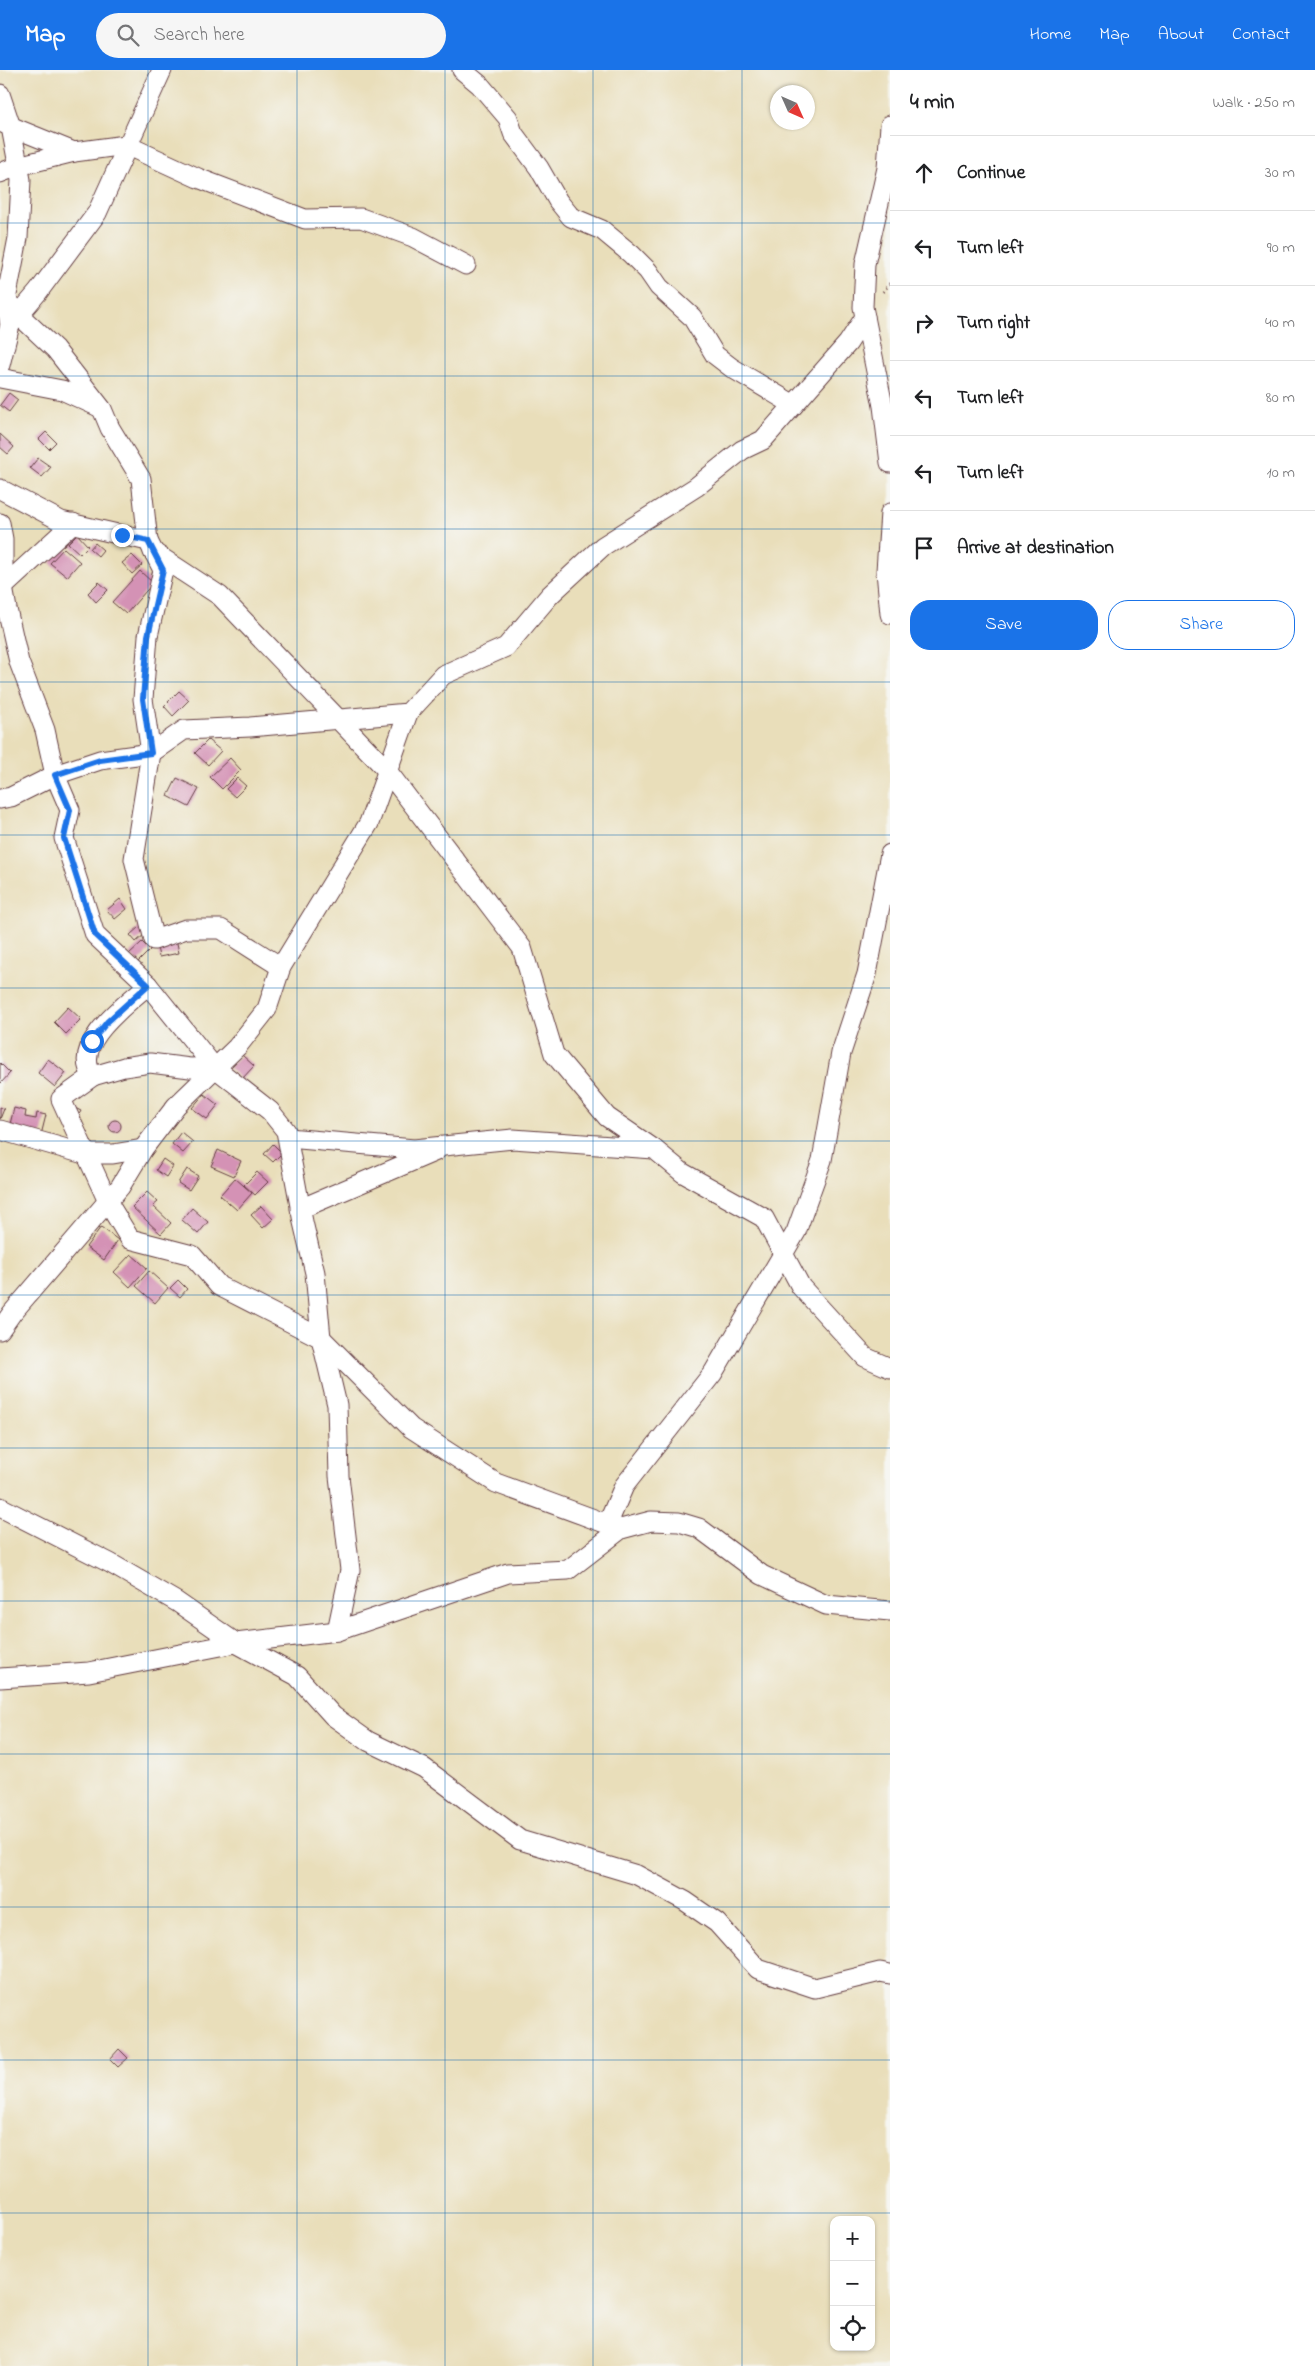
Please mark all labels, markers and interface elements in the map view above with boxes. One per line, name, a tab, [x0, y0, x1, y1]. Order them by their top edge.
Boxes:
search box	[96, 13, 446, 58]
text: Map	[25, 18, 66, 53]
icon: search	[114, 21, 142, 49]
text: Search here	[154, 22, 245, 49]
text: Home	[1030, 22, 1071, 48]
text: Map	[1099, 22, 1130, 48]
text: About	[1158, 22, 1204, 48]
text: Contact	[1232, 22, 1290, 48]
north arrow	[770, 85, 815, 130]
text: 4 min	[910, 88, 954, 118]
text: Walk · 250 m	[1212, 91, 1295, 115]
icon: ahead	[910, 159, 938, 187]
text: Continue	[957, 160, 1025, 187]
text: 30 m	[1265, 161, 1295, 185]
icon: left	[910, 234, 938, 262]
text: Turn left	[957, 235, 1024, 262]
text: 90 m	[1267, 236, 1295, 260]
icon: right	[910, 309, 938, 337]
text: Turn right	[957, 310, 1030, 337]
text: 40 m	[1265, 311, 1295, 335]
icon: left	[910, 384, 938, 412]
text: Turn left	[957, 385, 1024, 412]
text: 80 m	[1266, 386, 1295, 410]
icon: left	[910, 459, 938, 487]
text: Turn left	[957, 460, 1024, 487]
text: 10 m	[1267, 461, 1295, 485]
route end	[111, 524, 134, 547]
icon: arrive	[910, 534, 938, 562]
text: Arrive at destination	[957, 535, 1114, 562]
button: Save	[910, 600, 1098, 650]
button: Share	[1108, 600, 1295, 650]
route start	[81, 1030, 104, 1053]
map controls	[830, 2216, 875, 2351]
button: +	[830, 2216, 875, 2261]
button: −	[830, 2261, 875, 2306]
button: locate	[830, 2306, 875, 2351]

